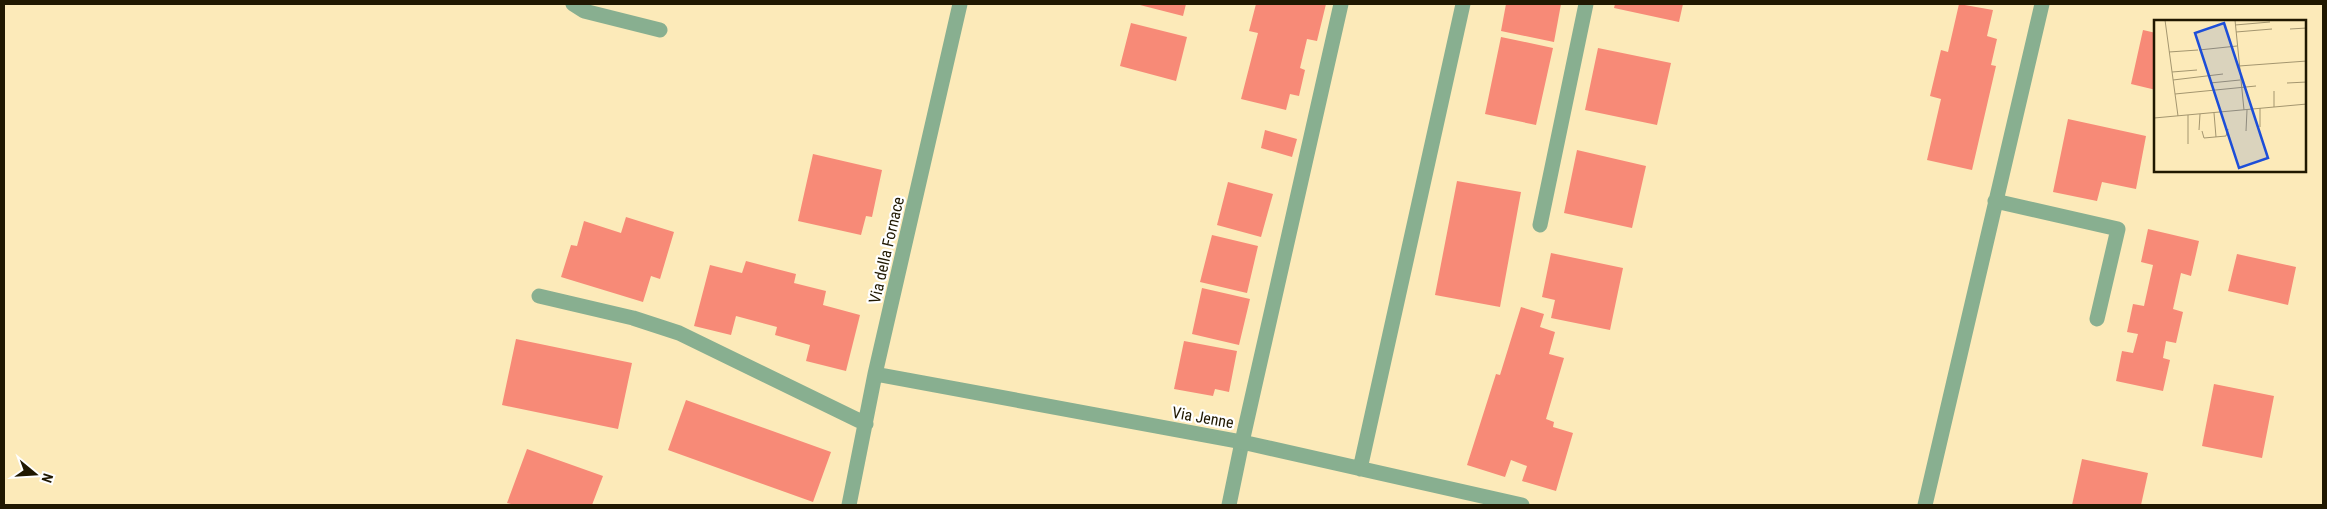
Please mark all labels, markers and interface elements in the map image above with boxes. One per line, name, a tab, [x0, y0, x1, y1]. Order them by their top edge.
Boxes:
inset map	[2154, 20, 2307, 172]
street label: Via della Fornace	[865, 195, 908, 305]
street label: Via Jenne	[1171, 403, 1235, 432]
north arrow	[10, 449, 60, 499]
text: N	[38, 471, 56, 485]

